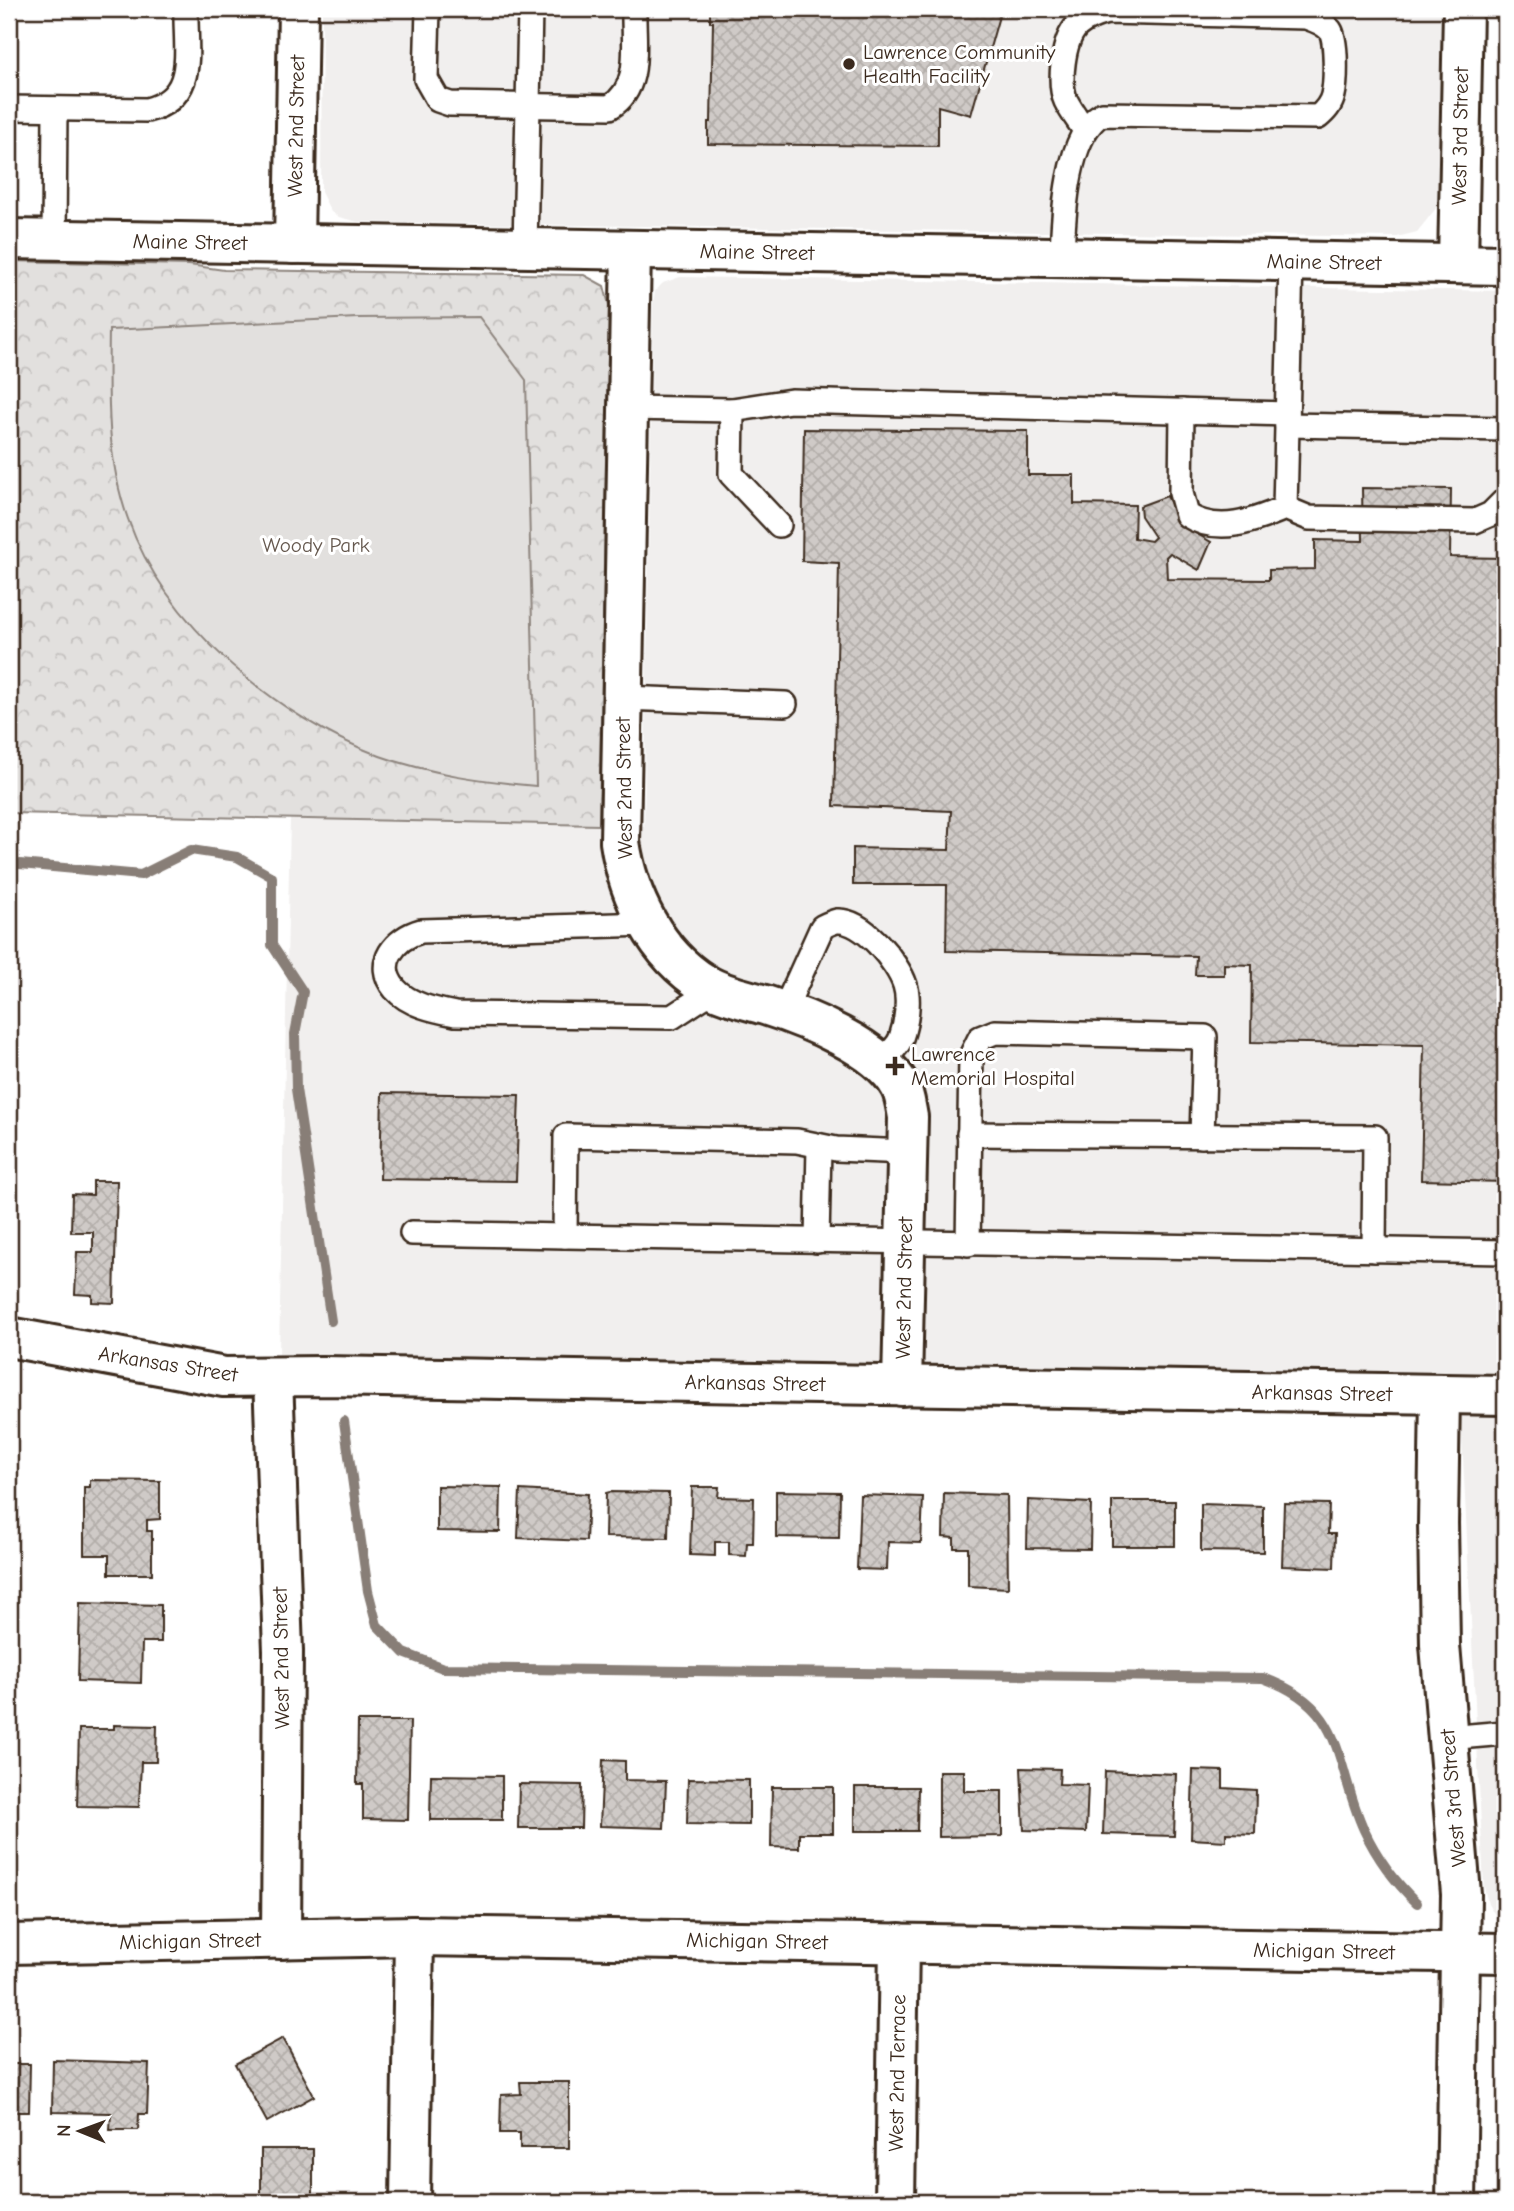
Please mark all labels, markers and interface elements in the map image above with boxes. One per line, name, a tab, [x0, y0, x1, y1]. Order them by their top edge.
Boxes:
place label: Lawrence Community Health Facility	[863, 40, 1056, 88]
street label: West 2nd Street	[283, 54, 309, 197]
marker: Lawrence Community Health Facility	[841, 56, 857, 72]
street label: West 3rd Street	[1447, 66, 1473, 205]
street label: Maine Street	[132, 229, 249, 255]
street label: Maine Street	[699, 239, 816, 265]
street label: Maine Street	[1266, 249, 1383, 275]
park label: Woody Park	[262, 533, 370, 557]
street label: West 2nd Street	[611, 716, 637, 859]
place label: Lawrence Memorial Hospital	[911, 1042, 1075, 1090]
marker: Lawrence Memorial Hospital	[885, 1056, 905, 1076]
street label: West 2nd Street	[891, 1216, 917, 1359]
street label: Arkansas Street	[97, 1341, 240, 1387]
street label: Arkansas Street	[685, 1370, 826, 1396]
street label: Arkansas Street	[1252, 1380, 1393, 1406]
street label: West 2nd Street	[268, 1586, 294, 1729]
street label: West 3rd Street	[1435, 1727, 1471, 1868]
street label: Michigan Street	[119, 1928, 262, 1954]
street label: Michigan Street	[686, 1928, 829, 1954]
street label: Michigan Street	[1253, 1938, 1396, 1964]
street label: West 2nd Terrace	[884, 1994, 910, 2152]
north arrow	[46, 2096, 116, 2166]
text: N	[53, 2124, 75, 2137]

